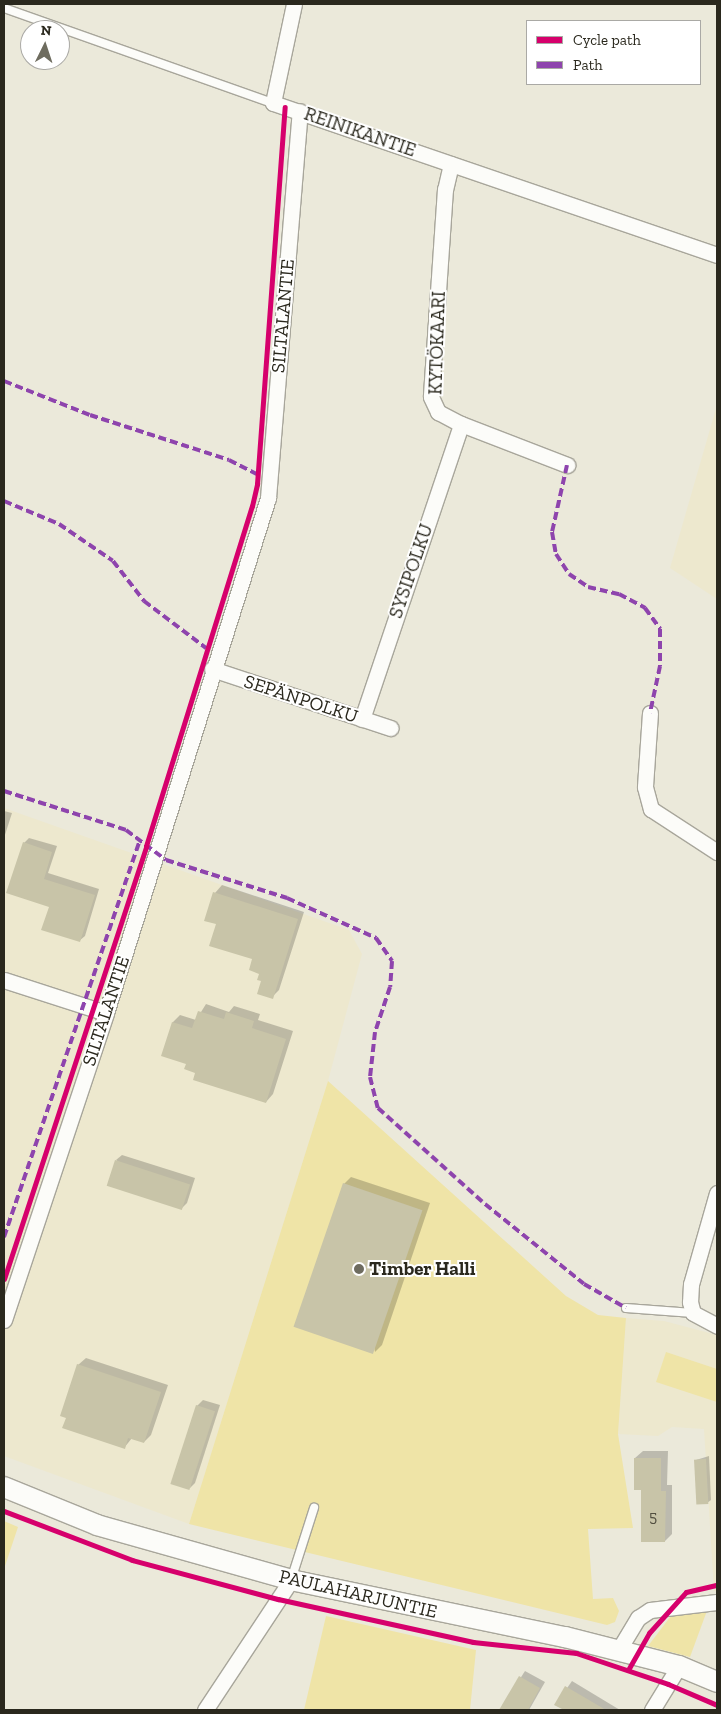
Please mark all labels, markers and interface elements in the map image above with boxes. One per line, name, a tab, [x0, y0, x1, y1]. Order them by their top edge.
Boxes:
north arrow	[20, 20, 70, 70]
legend	[526, 20, 701, 85]
text: N	[40, 22, 52, 39]
text: Cycle path	[573, 31, 641, 49]
text: Path	[573, 56, 603, 74]
street label: REINIKANTIE	[301, 102, 419, 162]
street label: SILTALANTIE	[267, 258, 299, 374]
street label: KYTÖKAARI	[424, 291, 450, 395]
street label: SYSIPOLKU	[384, 521, 438, 621]
street label: SEPÄNPOLKU	[241, 670, 361, 728]
street label: SILTALANTIE	[77, 953, 135, 1069]
place label: Timber Halli	[369, 1258, 476, 1280]
marker: Timber Halli	[353, 1263, 365, 1275]
house number: 5	[649, 1507, 657, 1527]
street label: PAULAHARJUNTIE	[277, 1565, 439, 1623]

